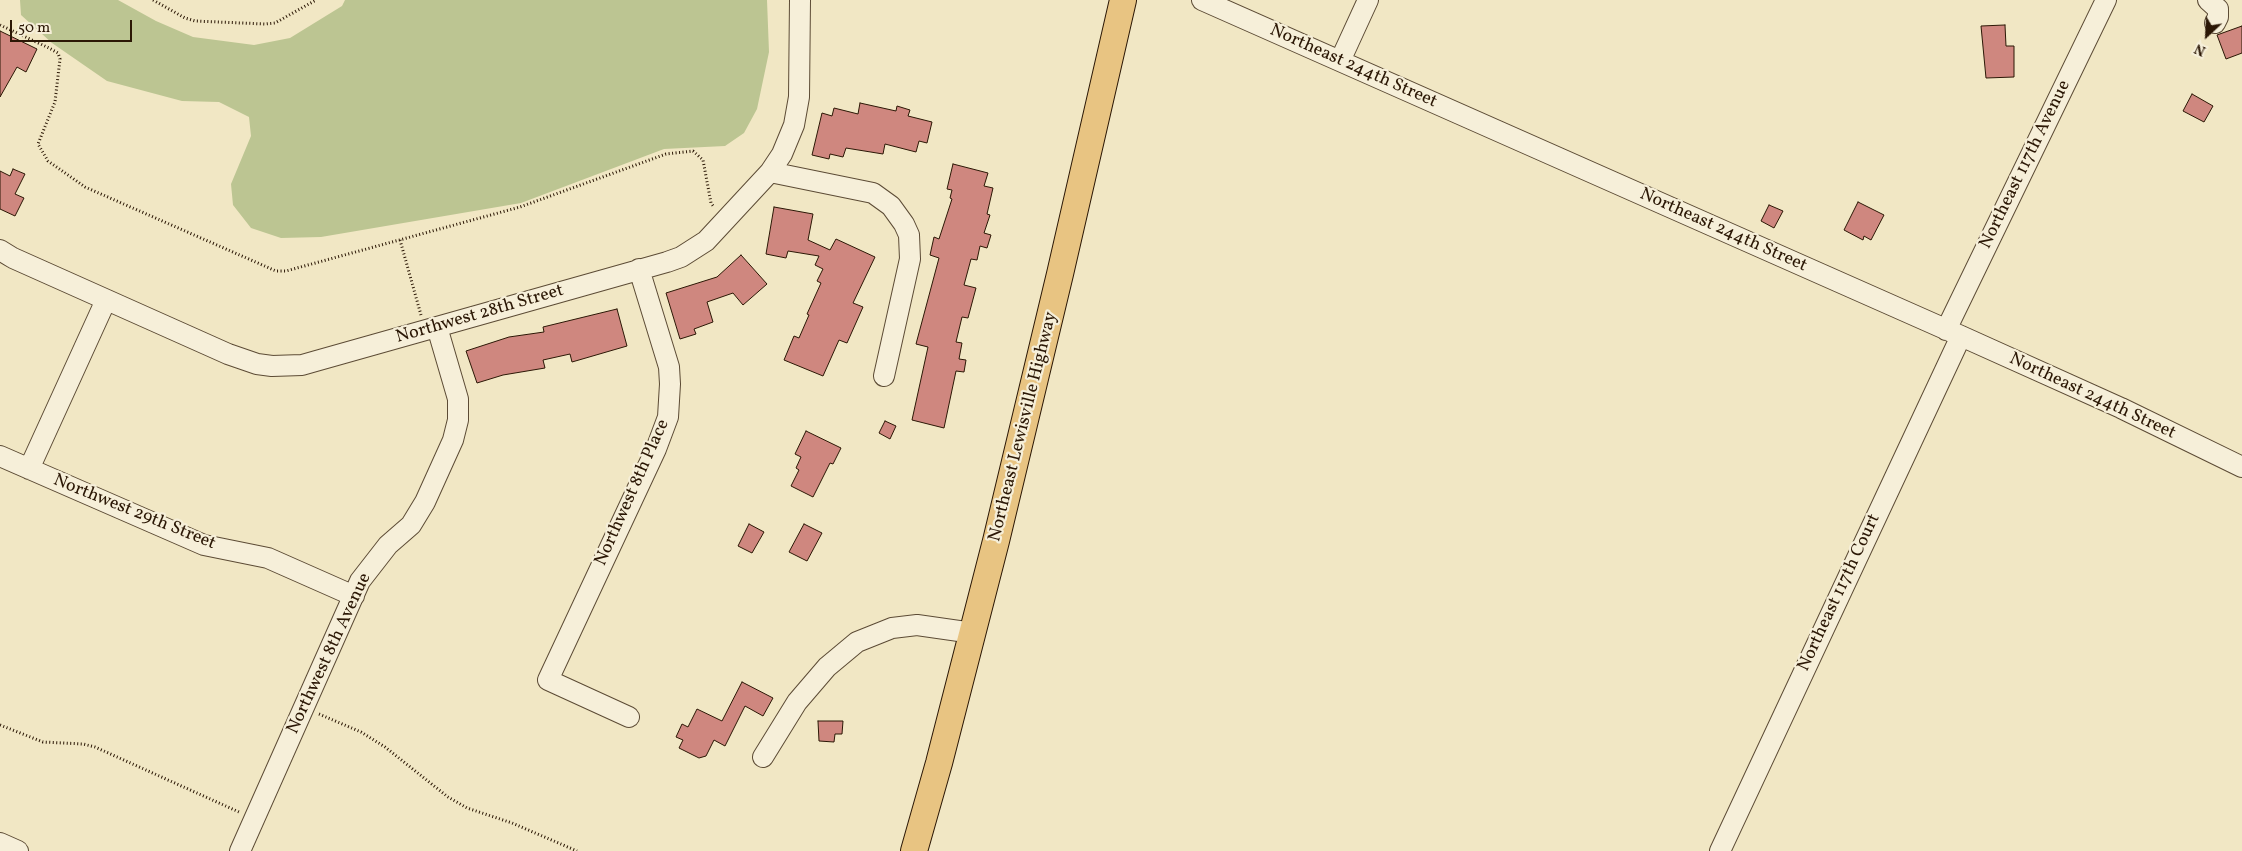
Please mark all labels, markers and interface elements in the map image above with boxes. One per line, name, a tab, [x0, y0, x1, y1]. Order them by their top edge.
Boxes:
scale bar	[12, 10, 135, 42]
north arrow	[2182, 10, 2232, 60]
text: 50 m	[18, 18, 50, 39]
street label: Northeast 244th Street	[1266, 20, 1440, 114]
text: N	[2192, 38, 2209, 60]
street label: Northeast 117th Avenue	[1976, 77, 2076, 253]
street label: Northeast 244th Street	[1636, 184, 1810, 278]
street label: Northwest 28th Street	[394, 281, 566, 349]
street label: Northeast Lewisville Highway	[985, 310, 1063, 544]
street label: Northeast 244th Street	[2005, 349, 2179, 445]
street label: Northwest 8th Place	[591, 416, 675, 570]
street label: Northwest 29th Street	[50, 471, 218, 555]
street label: Northeast 117th Court	[1794, 511, 1886, 675]
street label: Northwest 8th Avenue	[283, 570, 377, 738]

